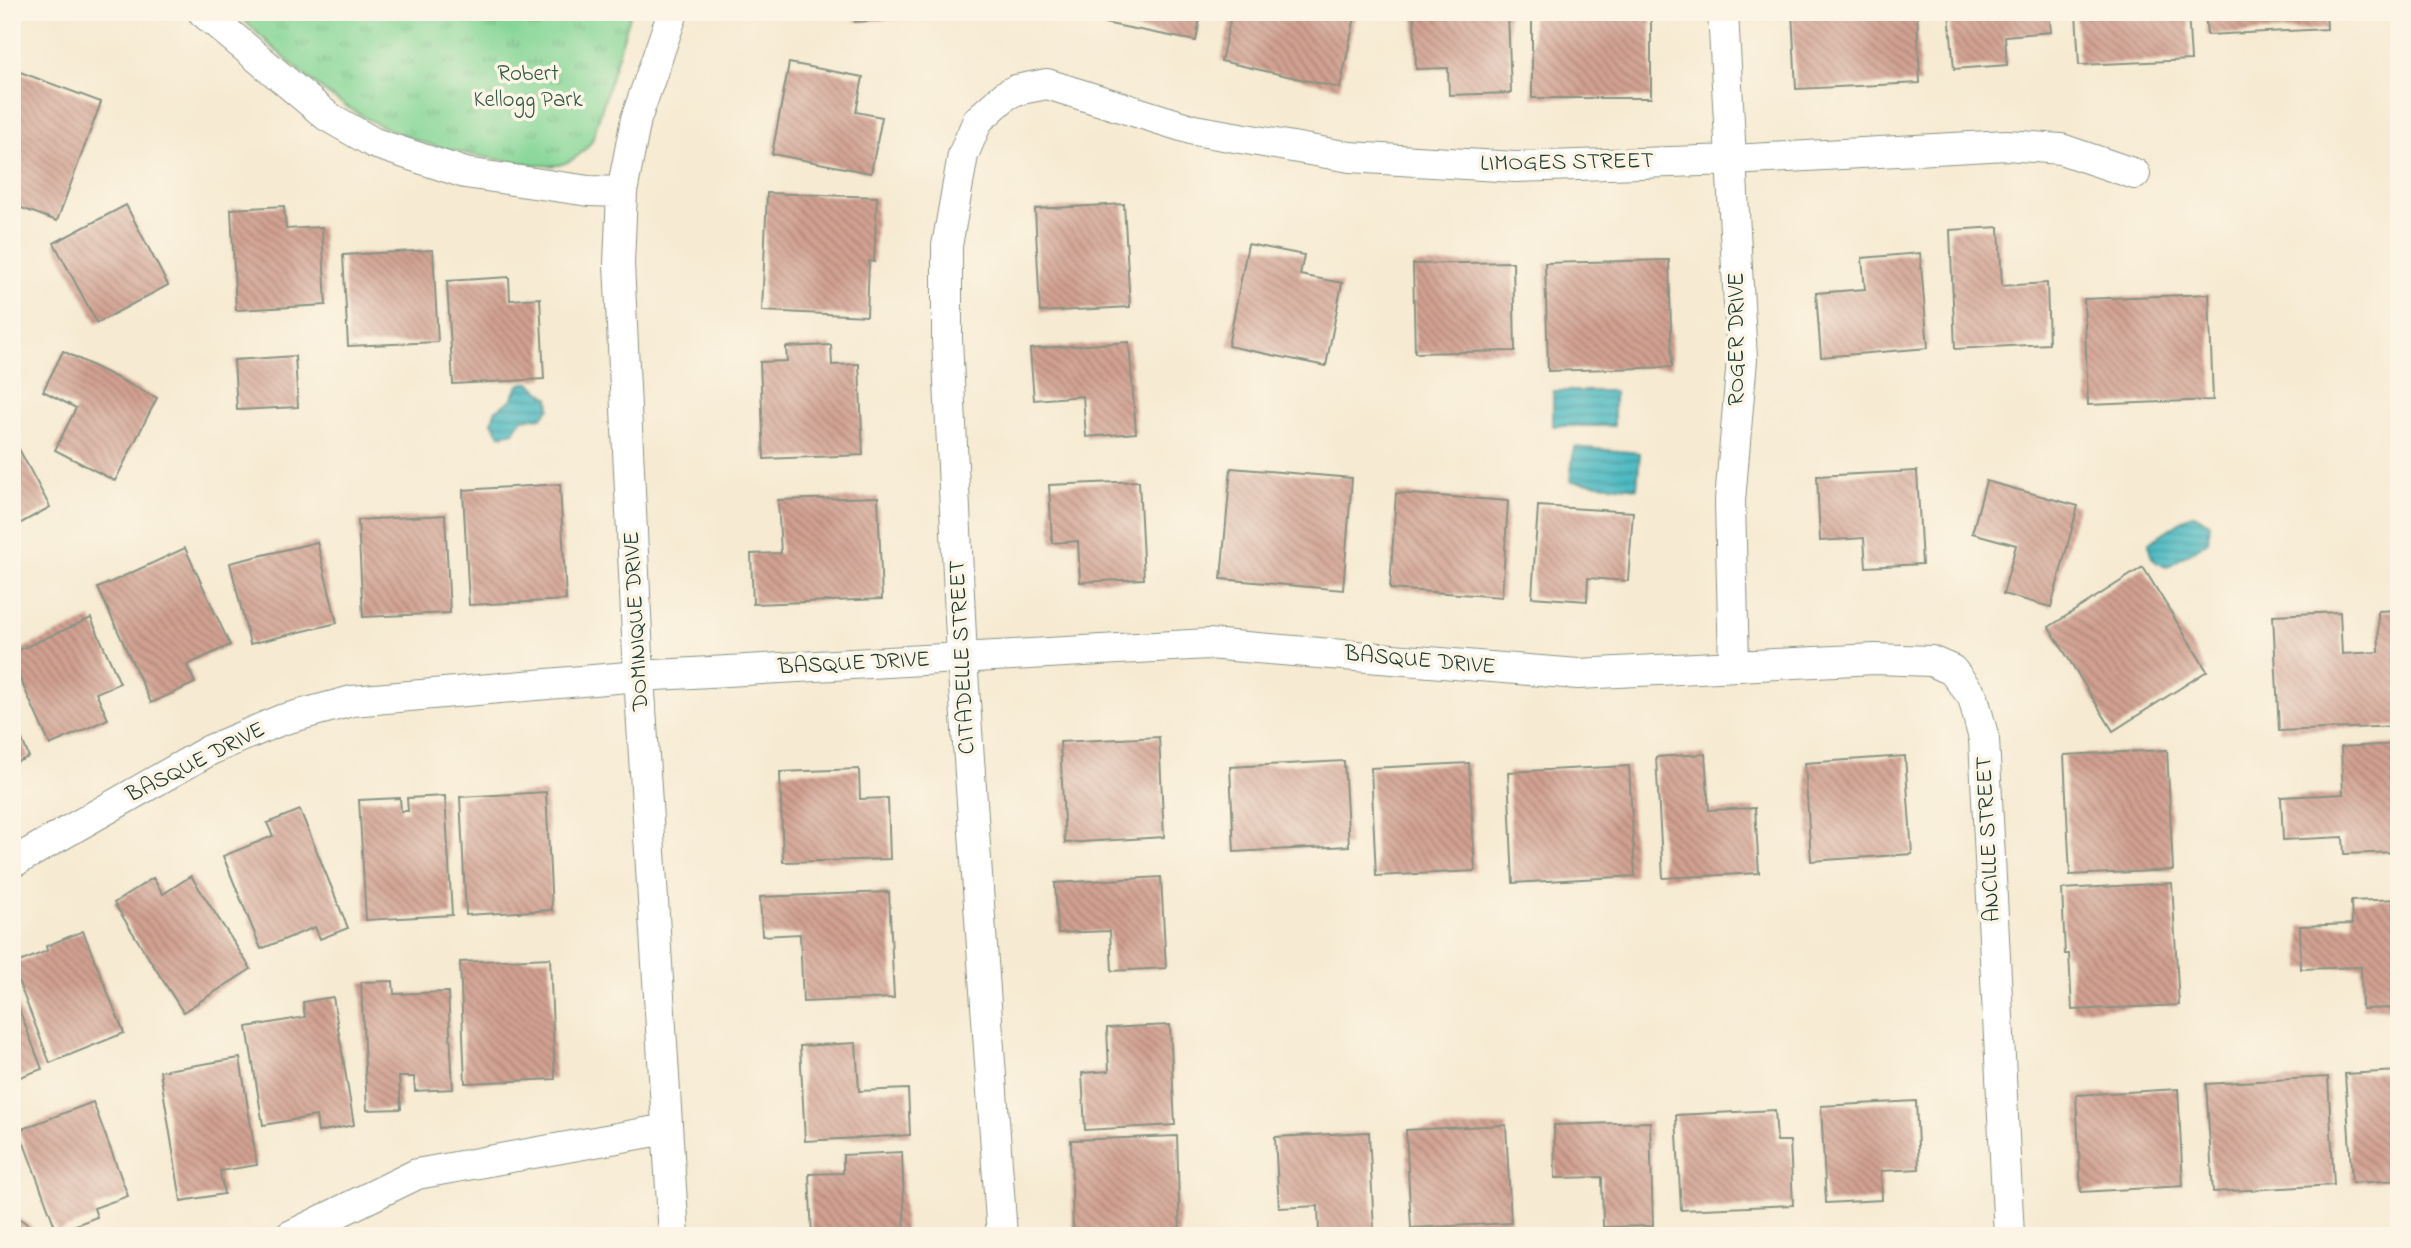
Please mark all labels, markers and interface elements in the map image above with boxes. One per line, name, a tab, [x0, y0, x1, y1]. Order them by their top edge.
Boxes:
park label: Robert Kellogg Park	[473, 58, 583, 118]
street label: LIMOGES STREET	[1480, 145, 1654, 181]
street label: ROGER DRIVE	[1721, 272, 1754, 406]
street label: DOMINIQUE DRIVE	[616, 530, 658, 713]
street label: CITADELLE STREET	[941, 559, 985, 755]
street label: BASQUE DRIVE	[1342, 638, 1497, 684]
street label: BASQUE DRIVE	[776, 644, 931, 685]
street label: BASQUE DRIVE	[120, 714, 271, 813]
street label: ANCILLE STREET	[1968, 755, 2010, 923]

